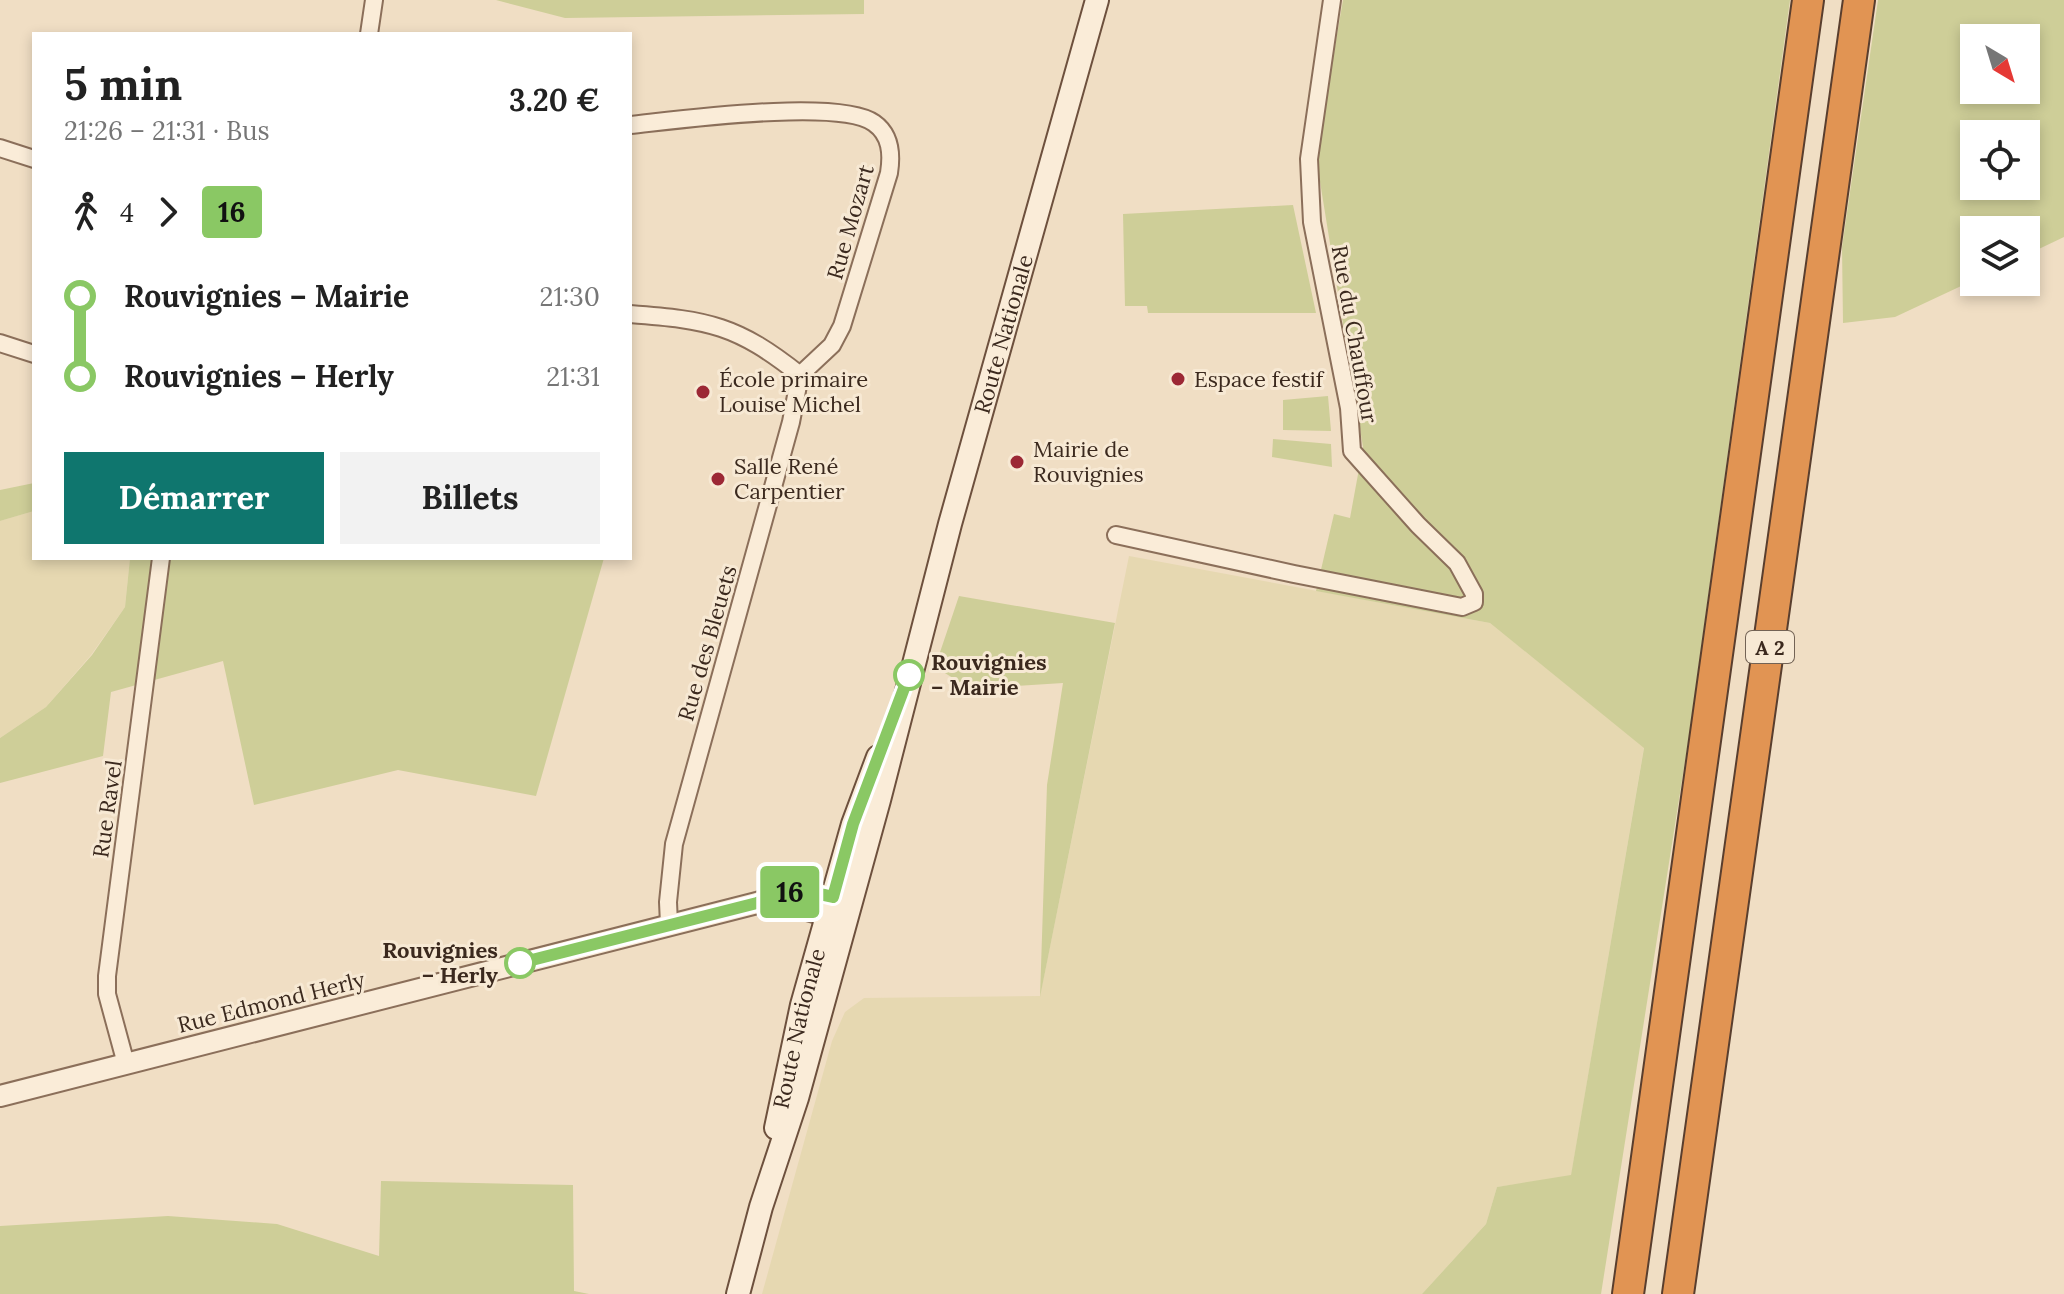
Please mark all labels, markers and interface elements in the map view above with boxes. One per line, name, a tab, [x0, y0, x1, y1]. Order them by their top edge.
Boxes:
north arrow	[1960, 24, 2040, 104]
map controls	[1960, 24, 2040, 296]
text: 5 min	[64, 56, 182, 112]
text: 3.20 €	[509, 81, 600, 119]
text: 21:26 – 21:31 · Bus	[64, 114, 270, 147]
button: locate	[1960, 120, 2040, 200]
street label: Rue Mozart	[820, 161, 880, 283]
icon: walk	[64, 190, 108, 234]
icon: forward	[146, 190, 190, 234]
text: 16	[218, 194, 246, 230]
text: 4	[120, 196, 134, 229]
button: layers	[1960, 216, 2040, 296]
street label: Rue du Chauffour	[1326, 243, 1385, 426]
street label: Route Nationale	[968, 251, 1039, 417]
text: Rouvignies – Mairie	[124, 277, 409, 315]
text: 21:30	[539, 280, 600, 313]
text: Rouvignies – Herly	[124, 357, 394, 395]
text: 21:31	[546, 360, 600, 393]
place label: École primaire Louise Michel	[719, 365, 868, 418]
place label: Espace festif	[1194, 365, 1325, 393]
marker: Espace festif	[1169, 370, 1187, 388]
marker: École primaire Louise Michel	[694, 383, 712, 401]
place label: Mairie de Rouvignies	[1033, 435, 1144, 488]
button: Démarrer	[64, 452, 324, 544]
button: Billets	[340, 452, 600, 544]
place label: Salle René Carpentier	[734, 452, 845, 505]
marker: Mairie de Rouvignies	[1008, 453, 1026, 471]
marker: Salle René Carpentier	[709, 470, 727, 488]
street label: Rue des Bleuets	[671, 562, 743, 724]
road number: A 2	[1746, 631, 1794, 663]
place label: Rouvignies – Mairie	[931, 648, 1047, 701]
marker: Rouvignies – Mairie	[894, 660, 924, 690]
street label: Rue Ravel	[86, 758, 128, 860]
line badge: 16	[754, 866, 826, 918]
text: 16	[776, 874, 804, 910]
place label: Rouvignies – Herly	[382, 936, 499, 989]
street label: Route Nationale	[766, 945, 831, 1111]
marker: Rouvignies – Herly	[505, 948, 535, 978]
street label: Rue Edmond Herly	[175, 965, 368, 1039]

